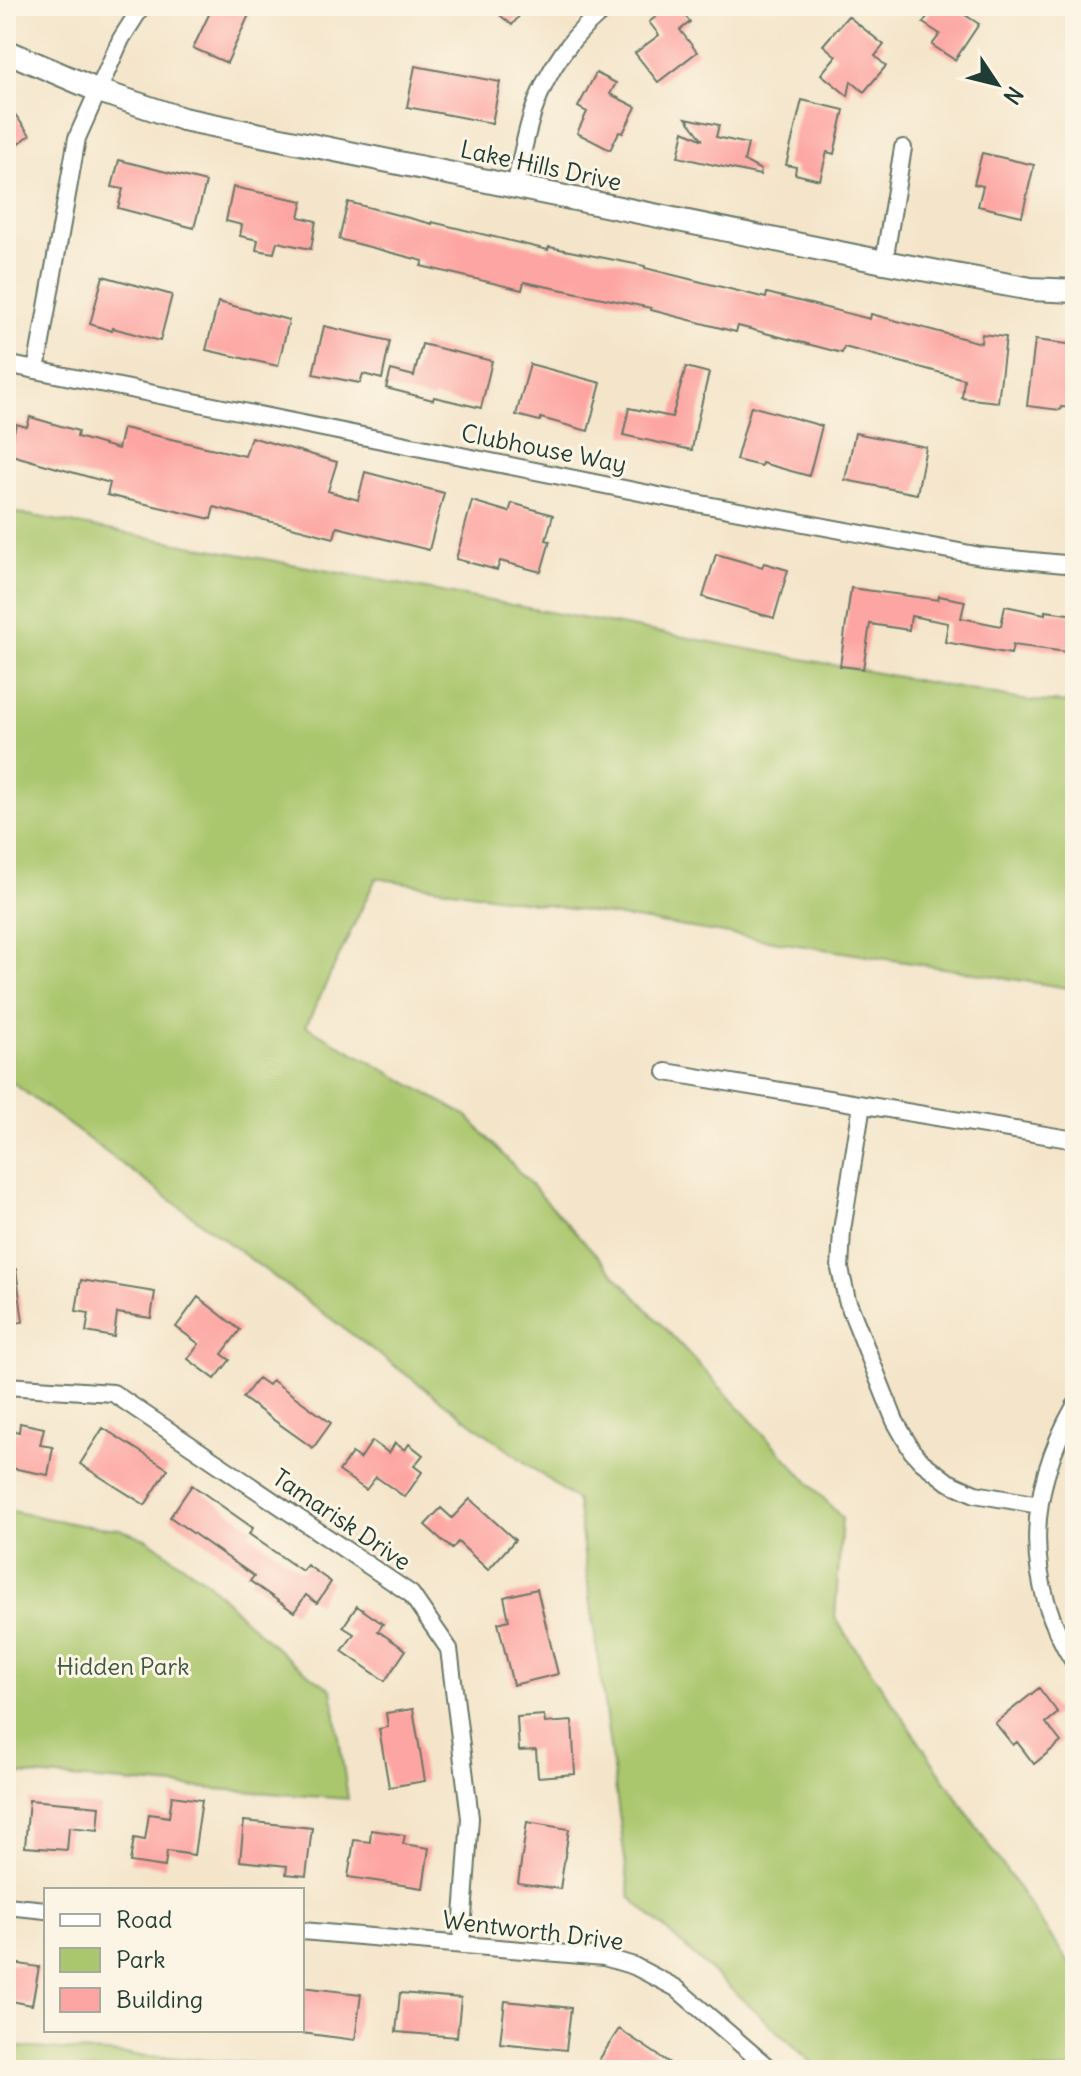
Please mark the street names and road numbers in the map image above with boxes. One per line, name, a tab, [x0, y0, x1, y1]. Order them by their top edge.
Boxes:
street label: Lake Hills Drive	[458, 133, 624, 197]
street label: Clubhouse Way	[459, 417, 629, 479]
street label: Tamarisk Drive	[267, 1462, 417, 1576]
street label: Wentworth Drive	[441, 1904, 625, 1956]

